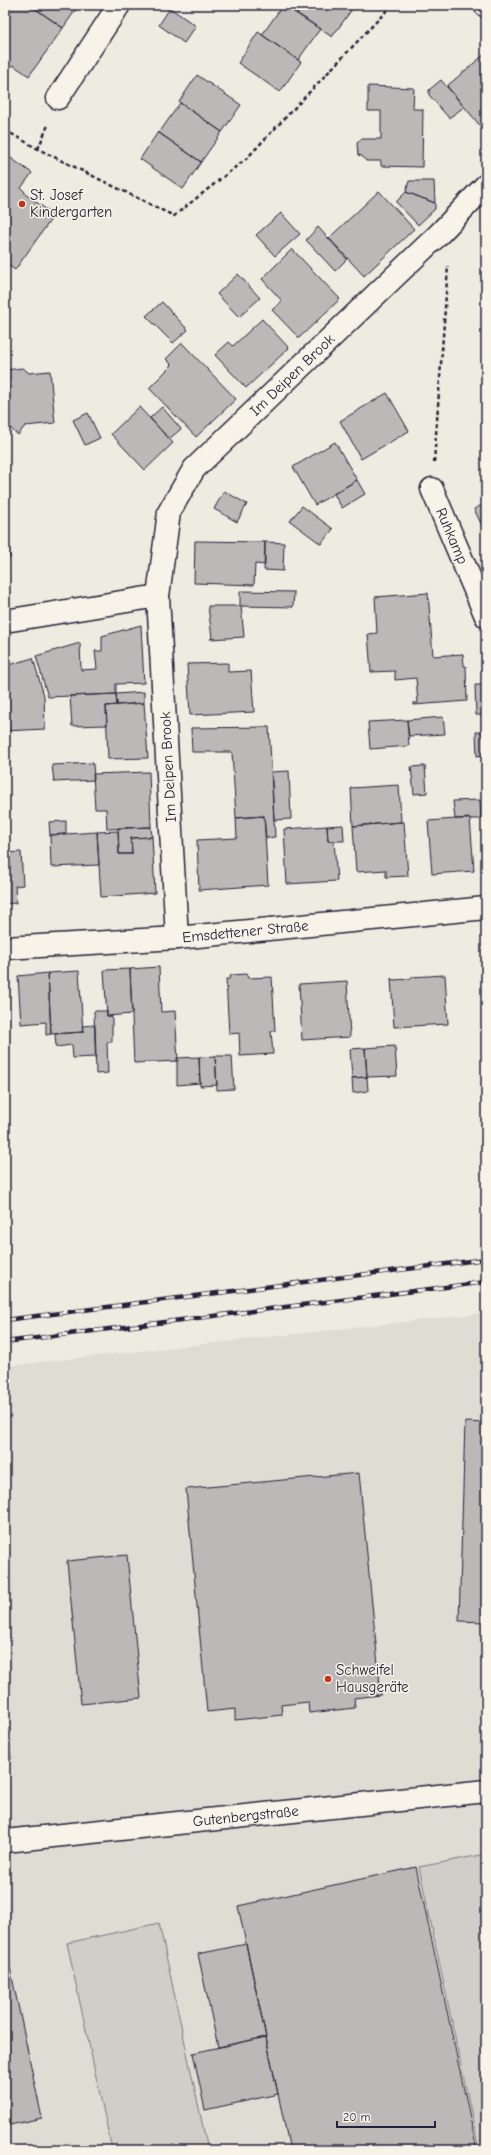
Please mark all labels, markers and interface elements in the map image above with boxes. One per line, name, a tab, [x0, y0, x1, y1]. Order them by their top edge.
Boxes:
place label: St. Josef Kindergarten	[30, 186, 112, 221]
marker: St. Josef Kindergarten	[17, 199, 27, 209]
street label: Im Deipen Brook	[246, 330, 339, 420]
street label: Ruhkamp	[432, 505, 472, 567]
street label: Im Deipen Brook	[156, 711, 180, 823]
street label: Emsdettener Straße	[181, 916, 310, 946]
place label: Schweifel Hausgeräte	[336, 1661, 409, 1696]
marker: Schweifel Hausgeräte	[323, 1674, 333, 1684]
street label: Gutenbergstraße	[192, 1801, 300, 1830]
scale bar	[337, 2103, 435, 2129]
text: 20 m	[343, 2110, 371, 2124]

